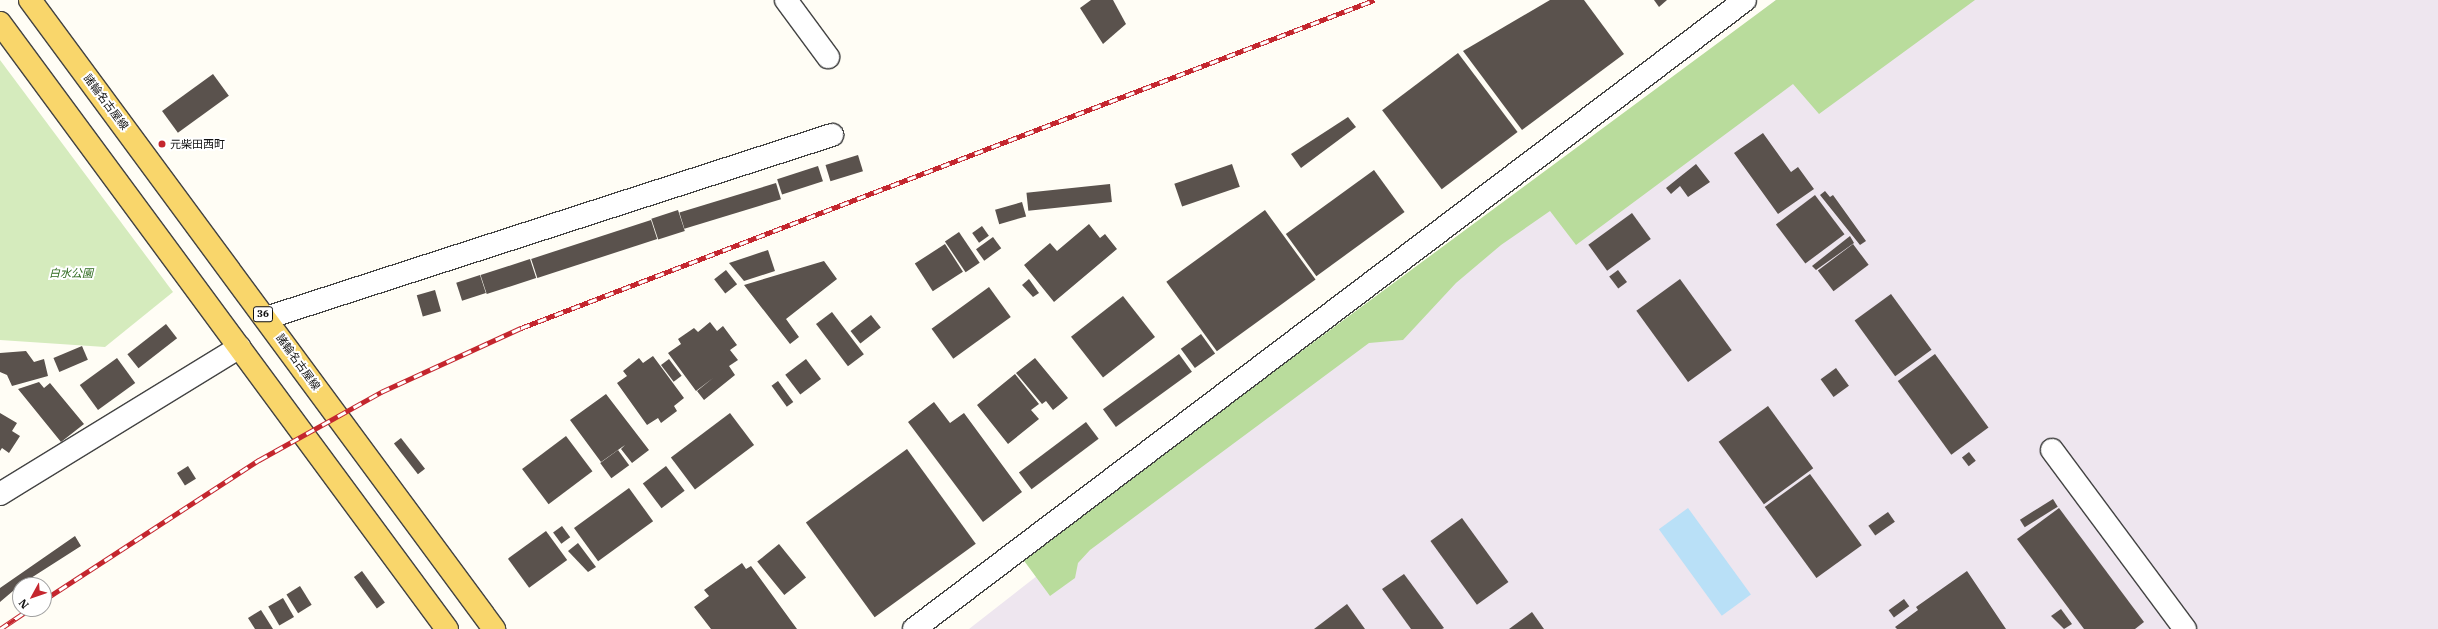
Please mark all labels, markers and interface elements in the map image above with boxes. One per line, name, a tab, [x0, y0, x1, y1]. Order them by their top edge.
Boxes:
street label: 諸輪名古屋線	[81, 72, 131, 132]
place label: 元柴田西町	[170, 137, 225, 151]
marker: 元柴田西町	[157, 139, 167, 149]
park label: 白水公園	[49, 266, 93, 280]
road number: 36	[253, 306, 273, 322]
street label: 諸輪名古屋線	[273, 331, 323, 393]
north arrow	[12, 577, 52, 617]
text: N	[15, 596, 32, 612]

